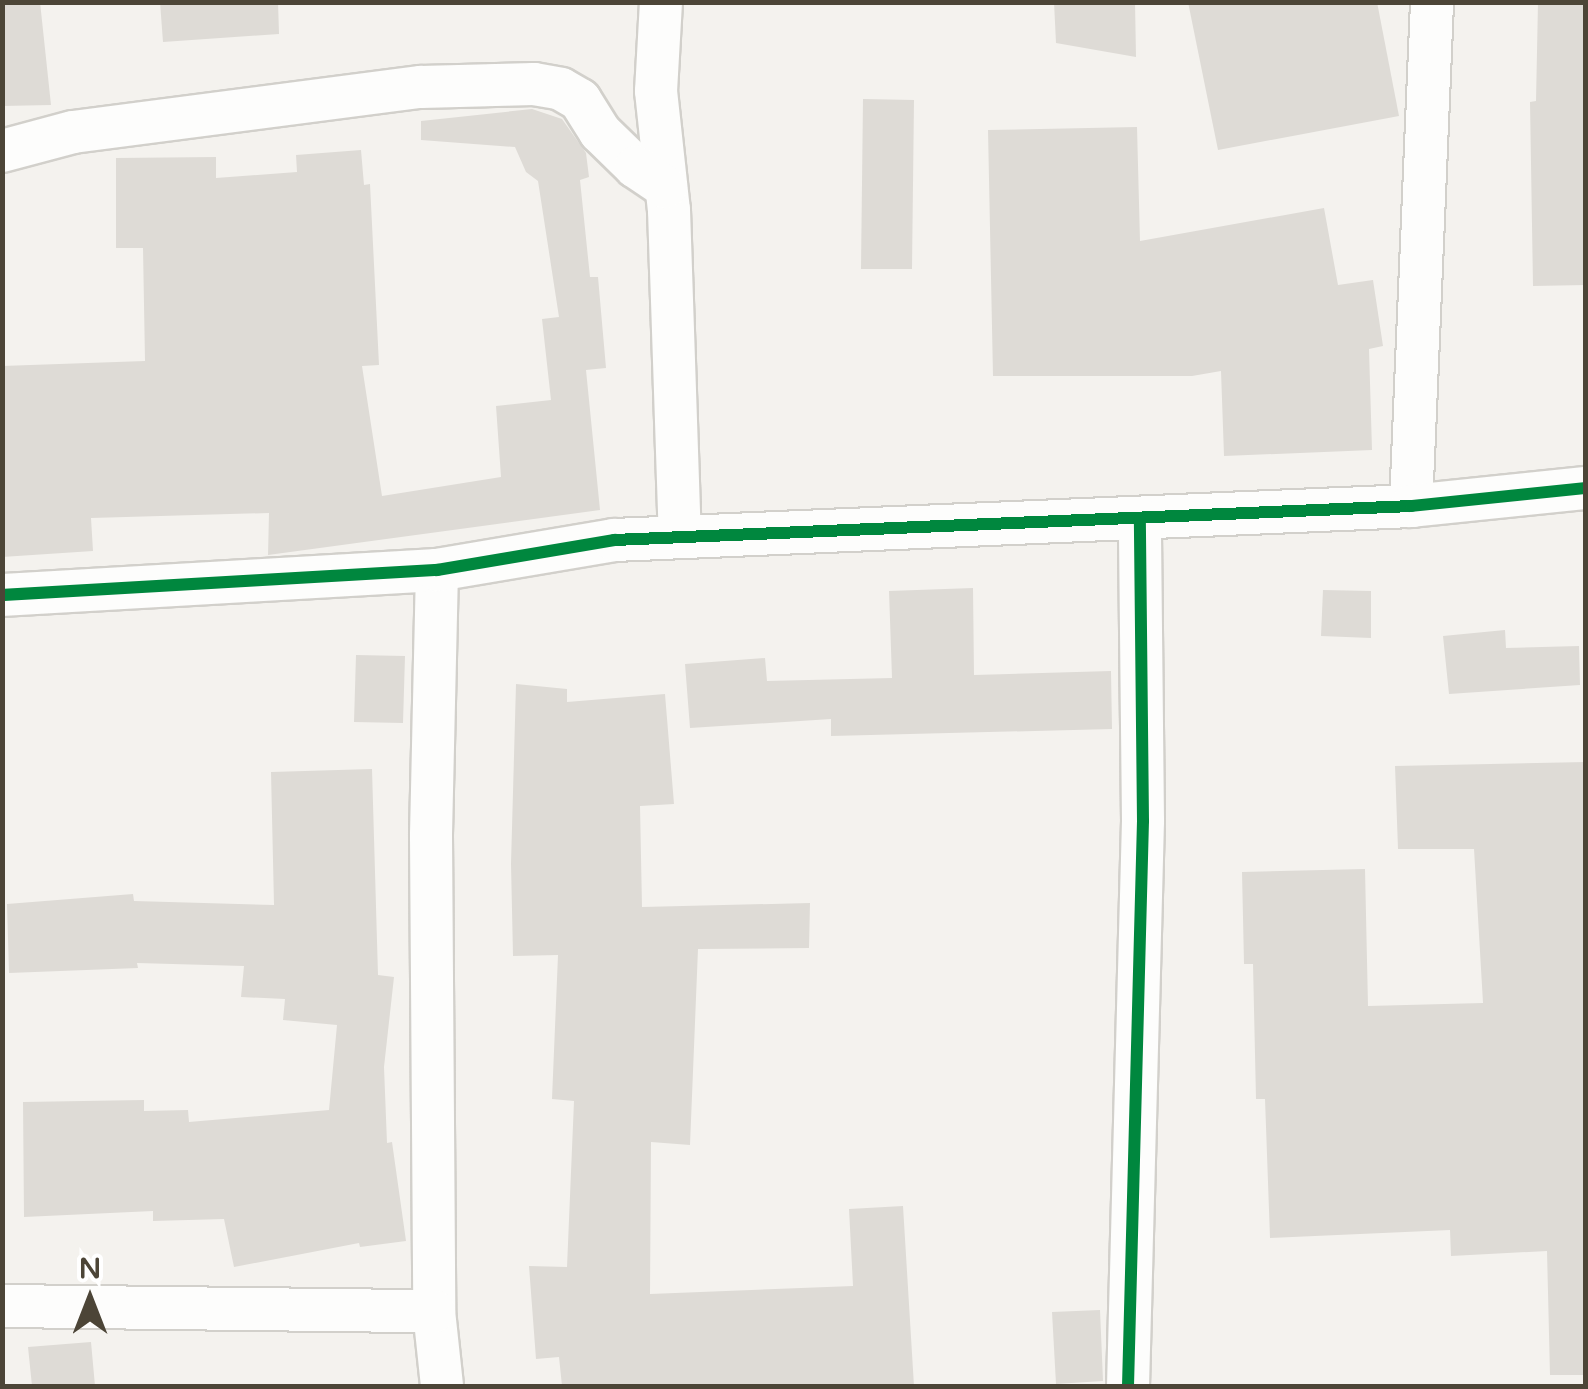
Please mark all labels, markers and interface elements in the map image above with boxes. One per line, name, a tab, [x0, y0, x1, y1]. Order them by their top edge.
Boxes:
north arrow	[40, 1249, 140, 1349]
text: N	[79, 1252, 101, 1286]

